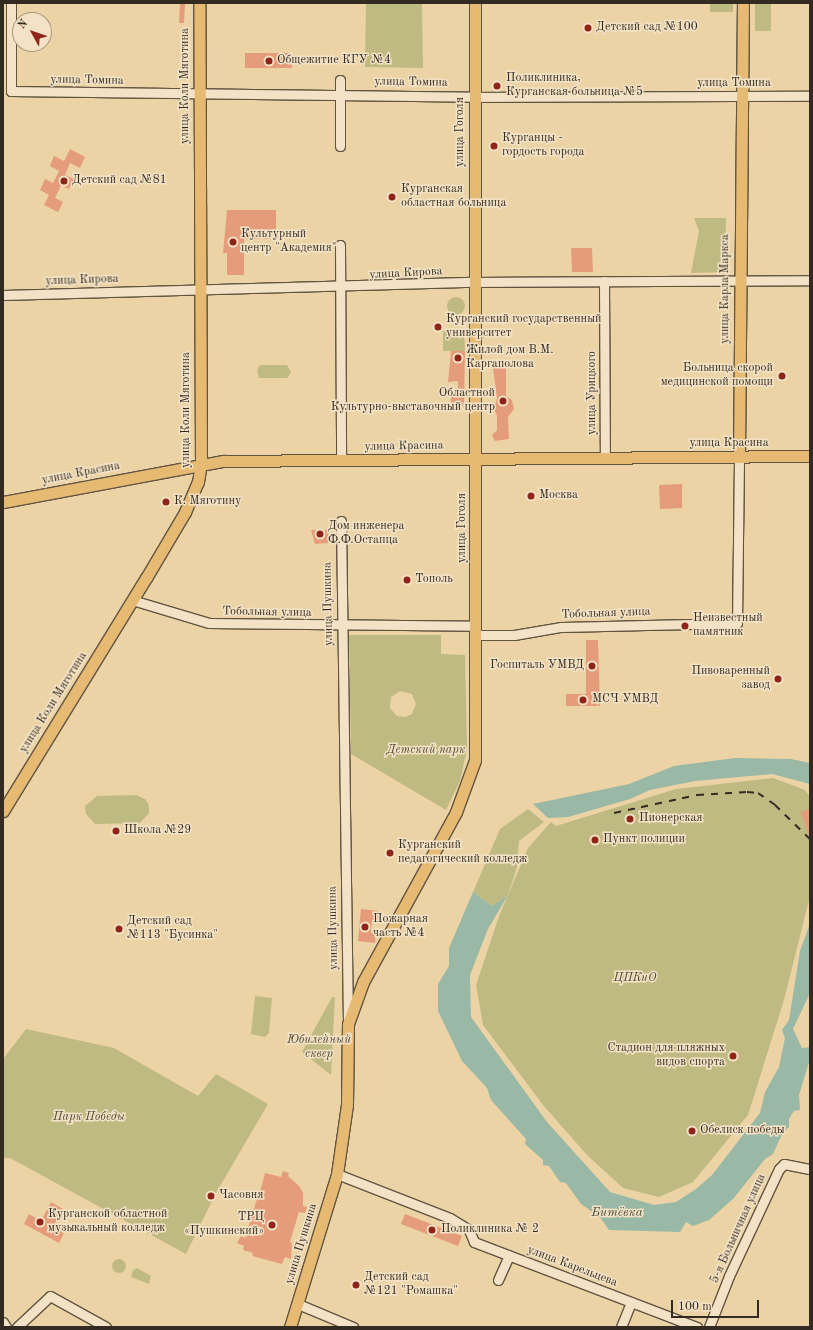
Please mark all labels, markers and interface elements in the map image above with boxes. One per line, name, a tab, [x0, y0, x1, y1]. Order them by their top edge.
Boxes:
north arrow	[12, 12, 52, 52]
text: N	[16, 18, 30, 31]
place label: Детский сад №100	[596, 21, 698, 35]
marker: Детский сад №100	[583, 23, 593, 33]
street label: улица Коли Мяготина	[179, 28, 193, 144]
place label: Общежитие КГУ №4	[277, 54, 391, 68]
marker: Общежитие КГУ №4	[264, 56, 274, 66]
place label: Поликлиника, Курганская больница №5	[506, 72, 643, 100]
street label: улица Томина	[50, 73, 124, 89]
street label: улица Томина	[374, 75, 448, 91]
street label: улица Томина	[697, 77, 771, 91]
marker: Поликлиника, Курганская больница №5	[491, 80, 503, 92]
street label: улица Гоголя	[454, 97, 468, 167]
place label: Курганцы - гордость города	[502, 132, 584, 160]
marker: Курганцы - гордость города	[489, 141, 499, 151]
place label: Детский сад №81	[72, 174, 167, 188]
marker: Детский сад №81	[59, 176, 69, 186]
place label: Курганская областная больница	[401, 183, 506, 211]
marker: Курганская областная больница	[386, 191, 398, 203]
place label: Культурный центр "Академия"	[241, 228, 336, 256]
street label: улица Карла Маркса	[719, 234, 733, 344]
marker: Культурный центр "Академия"	[228, 237, 238, 247]
street label: улица Кирова	[369, 265, 443, 283]
street label: улица Кирова	[45, 273, 119, 289]
place label: Курганский государственный университет	[446, 313, 602, 341]
marker: Курганский государственный университет	[433, 322, 443, 332]
place label: Жилой дом В.М. Каргаполова	[466, 344, 554, 372]
street label: улица Урицкого	[586, 351, 600, 435]
street label: улица Коли Мяготина	[180, 352, 194, 468]
marker: Жилой дом В.М. Каргаполова	[453, 353, 463, 363]
place label: Больница скорой медицинской помощи	[661, 362, 773, 390]
marker: Больница скорой медицинской помощи	[776, 370, 788, 382]
place label: Областной Культурно-выставочный центр	[331, 387, 495, 415]
marker: Областной Культурно-выставочный центр	[498, 396, 508, 406]
street label: улица Красина	[689, 437, 769, 451]
street label: улица Красина	[364, 439, 444, 455]
street label: улица Красина	[41, 459, 121, 489]
place label: Москва	[539, 489, 578, 503]
marker: Москва	[526, 491, 536, 501]
street label: улица Гоголя	[456, 493, 470, 563]
place label: К. Мяготину	[174, 495, 241, 509]
marker: К. Мяготину	[161, 497, 171, 507]
place label: Дом инженера Ф.Ф.Остапца	[328, 520, 405, 548]
marker: Дом инженера Ф.Ф.Остапца	[315, 529, 325, 539]
street label: улица Пушкина	[321, 562, 337, 646]
place label: Тополь	[415, 573, 453, 587]
marker: Тополь	[402, 575, 412, 585]
street label: Тобольная улица	[222, 605, 312, 621]
street label: Тобольная улица	[561, 605, 651, 623]
place label: Неизвестный памятник	[693, 612, 763, 640]
marker: Неизвестный памятник	[680, 621, 690, 631]
street label: улица Коли Мяготина	[17, 650, 91, 756]
place label: Госпиталь УМВД	[490, 659, 584, 673]
marker: Госпиталь УМВД	[587, 661, 597, 671]
place label: Пивоваренный завод	[691, 665, 770, 693]
marker: Пивоваренный завод	[773, 674, 783, 684]
place label: МСЧ УМВД	[592, 693, 658, 707]
marker: МСЧ УМВД	[577, 694, 589, 706]
park label: Детский парк	[387, 744, 465, 758]
place label: Пионерская	[639, 812, 703, 826]
marker: Пионерская	[624, 813, 636, 825]
place label: Школа №29	[124, 824, 191, 838]
marker: Школа №29	[111, 826, 121, 836]
place label: Пункт полиции	[603, 833, 685, 847]
marker: Пункт полиции	[590, 835, 600, 845]
place label: Курганский педагогический колледж	[398, 839, 527, 867]
marker: Курганский педагогический колледж	[385, 848, 395, 858]
street label: улица Пушкина	[326, 886, 342, 970]
place label: Пожарная часть №4	[373, 913, 428, 941]
place label: Детский сад №113 "Бусинка"	[127, 915, 218, 943]
marker: Пожарная часть №4	[360, 922, 370, 932]
marker: Детский сад №113 "Бусинка"	[114, 924, 124, 934]
park label: ЦПКиО	[613, 972, 657, 986]
park label: Юбилейный сквер	[287, 1034, 351, 1062]
place label: Стадион для пляжных видов спорта	[607, 1042, 725, 1070]
marker: Стадион для пляжных видов спорта	[728, 1051, 738, 1061]
park label: Парк Победы	[53, 1111, 125, 1125]
place label: Обелиск победы	[700, 1124, 785, 1138]
marker: Обелиск победы	[687, 1126, 697, 1136]
street label: 5-я Больничная улица	[708, 1172, 770, 1286]
place label: Часовня	[219, 1189, 263, 1203]
marker: Часовня	[206, 1191, 216, 1201]
street label: улица Пушкина	[283, 1202, 321, 1286]
water label: Битёвка	[591, 1205, 643, 1221]
place label: Курганской областной музыкальный колледж	[48, 1208, 167, 1236]
place label: ТРЦ «Пушкинский»	[184, 1211, 264, 1239]
marker: Курганской областной музыкальный колледж	[35, 1217, 45, 1227]
marker: ТРЦ «Пушкинский»	[267, 1220, 277, 1230]
place label: Поликлиника № 2	[441, 1223, 539, 1237]
marker: Поликлиника № 2	[426, 1224, 438, 1236]
street label: улица Карельцева	[525, 1243, 619, 1291]
place label: Детский сад №121 "Ромашка"	[364, 1271, 458, 1299]
marker: Детский сад №121 "Ромашка"	[351, 1280, 361, 1290]
scale bar	[673, 1292, 761, 1318]
text: 100 m	[678, 1301, 712, 1313]

